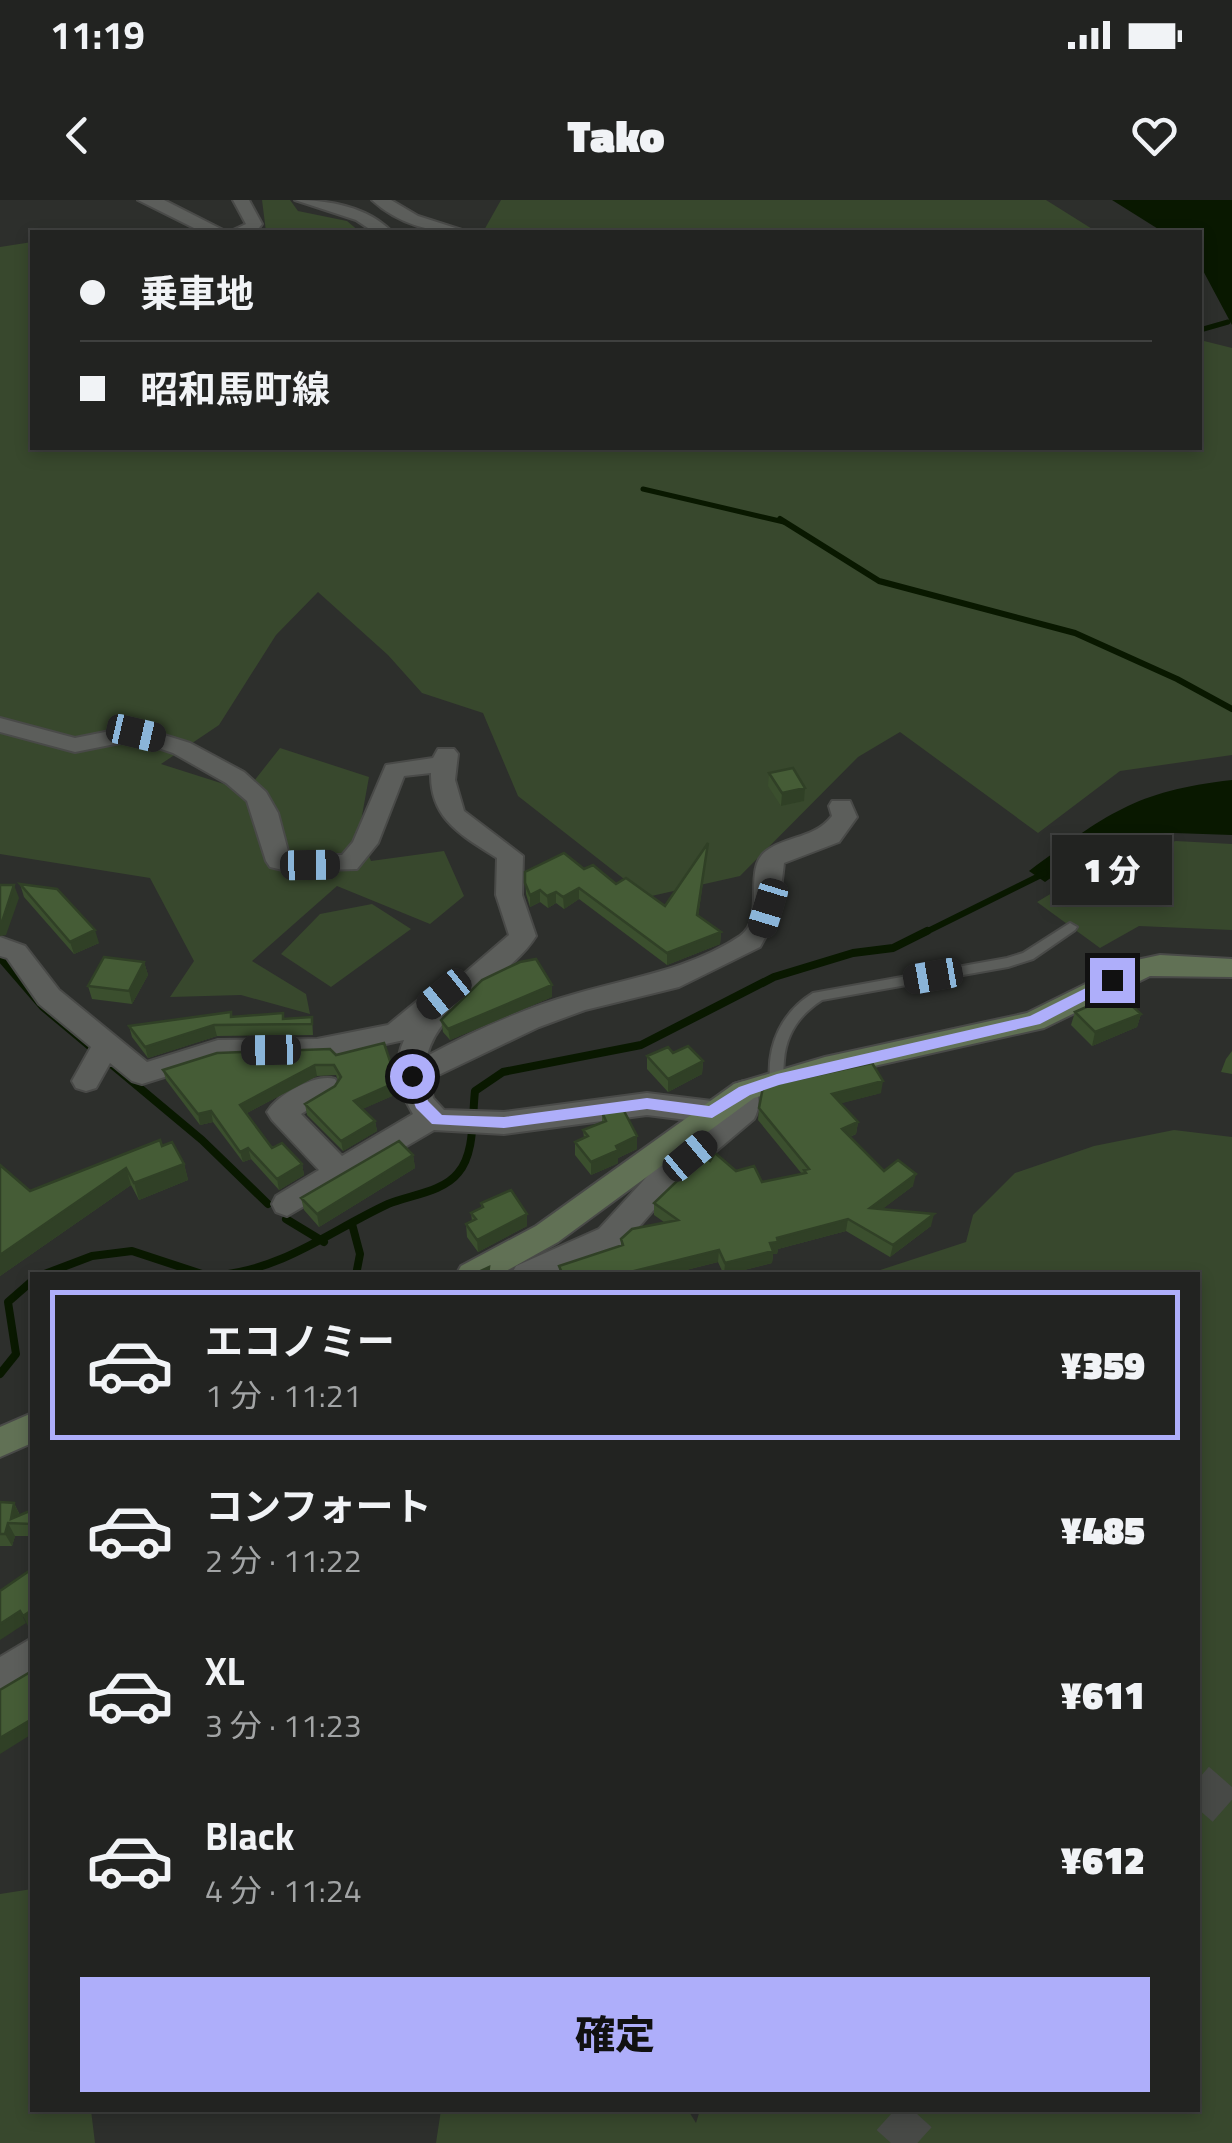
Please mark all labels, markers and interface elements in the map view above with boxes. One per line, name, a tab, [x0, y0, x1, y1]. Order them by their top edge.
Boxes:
text: 11:19	[50, 6, 145, 64]
text: Tako	[567, 101, 665, 169]
icon: back	[50, 108, 105, 163]
icon: heart	[1127, 108, 1182, 163]
text: 乗車地	[140, 264, 254, 322]
text: 昭和馬町線	[140, 360, 330, 418]
car	[103, 712, 169, 754]
callout: 1 分	[1052, 835, 1172, 905]
text: 1 分	[1084, 846, 1140, 894]
car	[280, 849, 340, 881]
car	[745, 875, 791, 941]
car	[901, 956, 965, 996]
route end	[1090, 958, 1135, 1003]
car	[411, 963, 477, 1025]
car	[241, 1034, 301, 1066]
route start	[390, 1054, 435, 1099]
car	[657, 1125, 723, 1187]
text: エコノミー	[205, 1312, 395, 1370]
icon: car	[85, 1320, 175, 1410]
text: ¥359	[1060, 1336, 1145, 1394]
text: 1 分 · 11:21	[205, 1371, 362, 1419]
text: コンフォート	[205, 1477, 432, 1535]
icon: car	[85, 1485, 175, 1575]
text: ¥485	[1060, 1501, 1145, 1559]
text: 2 分 · 11:22	[205, 1536, 362, 1584]
text: XL	[205, 1642, 245, 1700]
icon: car	[85, 1650, 175, 1740]
text: ¥611	[1060, 1666, 1145, 1724]
text: 3 分 · 11:23	[205, 1701, 362, 1749]
text: Black	[205, 1807, 294, 1865]
icon: car	[85, 1815, 175, 1905]
text: ¥612	[1060, 1831, 1145, 1889]
text: 4 分 · 11:24	[205, 1866, 362, 1914]
button: 確定	[80, 1977, 1150, 2092]

